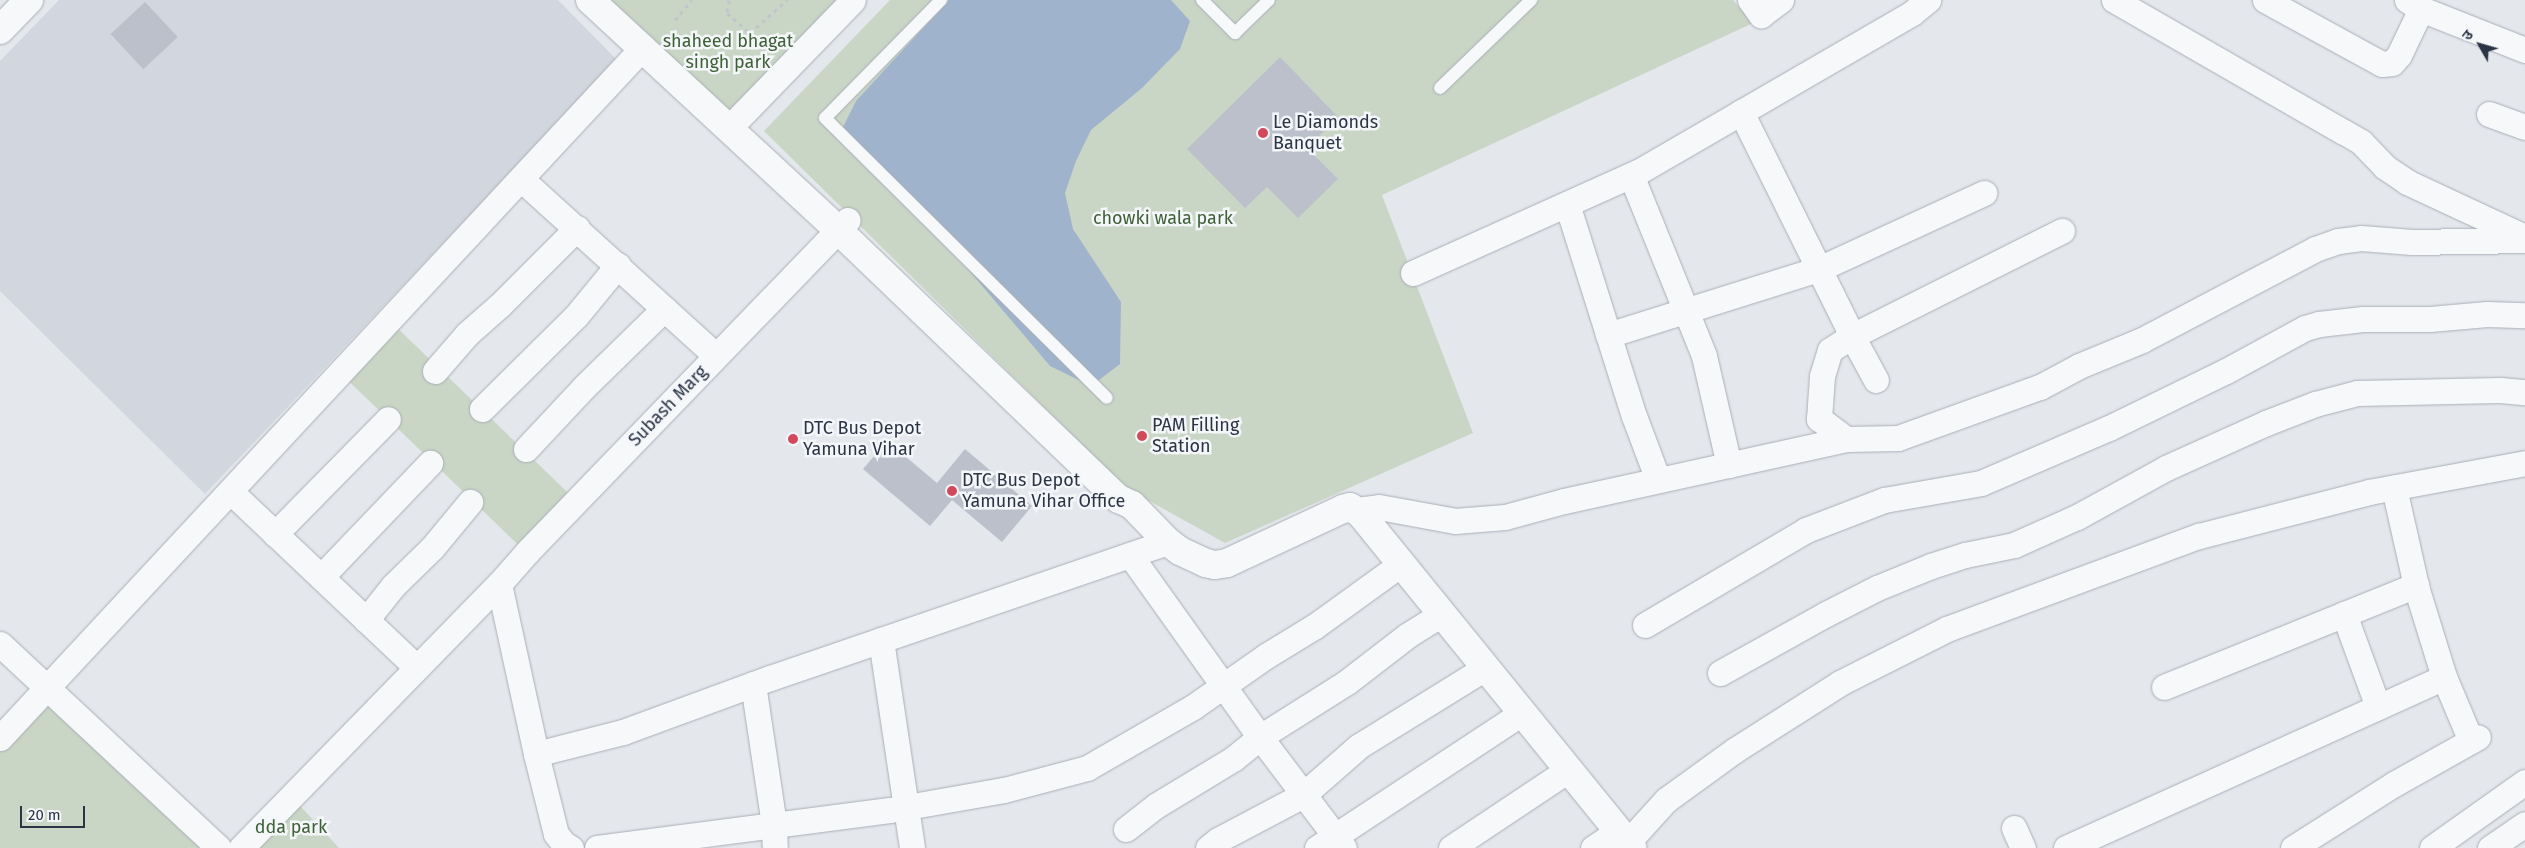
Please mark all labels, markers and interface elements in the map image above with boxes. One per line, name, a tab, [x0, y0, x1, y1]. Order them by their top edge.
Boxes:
north arrow	[2455, 20, 2505, 70]
text: उ	[2459, 27, 2477, 44]
park label: shaheed bhagat singh park	[663, 31, 793, 74]
place label: Le Diamonds Banquet	[1273, 112, 1378, 154]
marker: Le Diamonds Banquet	[1257, 127, 1269, 139]
park label: chowki wala park	[1093, 207, 1233, 229]
street label: Subash Marg	[624, 361, 712, 451]
place label: PAM Filling Station	[1152, 415, 1239, 458]
place label: DTC Bus Depot Yamuna Vihar	[803, 418, 921, 460]
marker: PAM Filling Station	[1136, 430, 1148, 442]
marker: DTC Bus Depot Yamuna Vihar	[787, 433, 799, 445]
place label: DTC Bus Depot Yamuna Vihar Office	[962, 470, 1125, 512]
marker: DTC Bus Depot Yamuna Vihar Office	[946, 485, 958, 497]
scale bar	[22, 796, 88, 828]
text: 20 m	[28, 806, 61, 824]
park label: dda park	[255, 816, 327, 838]

